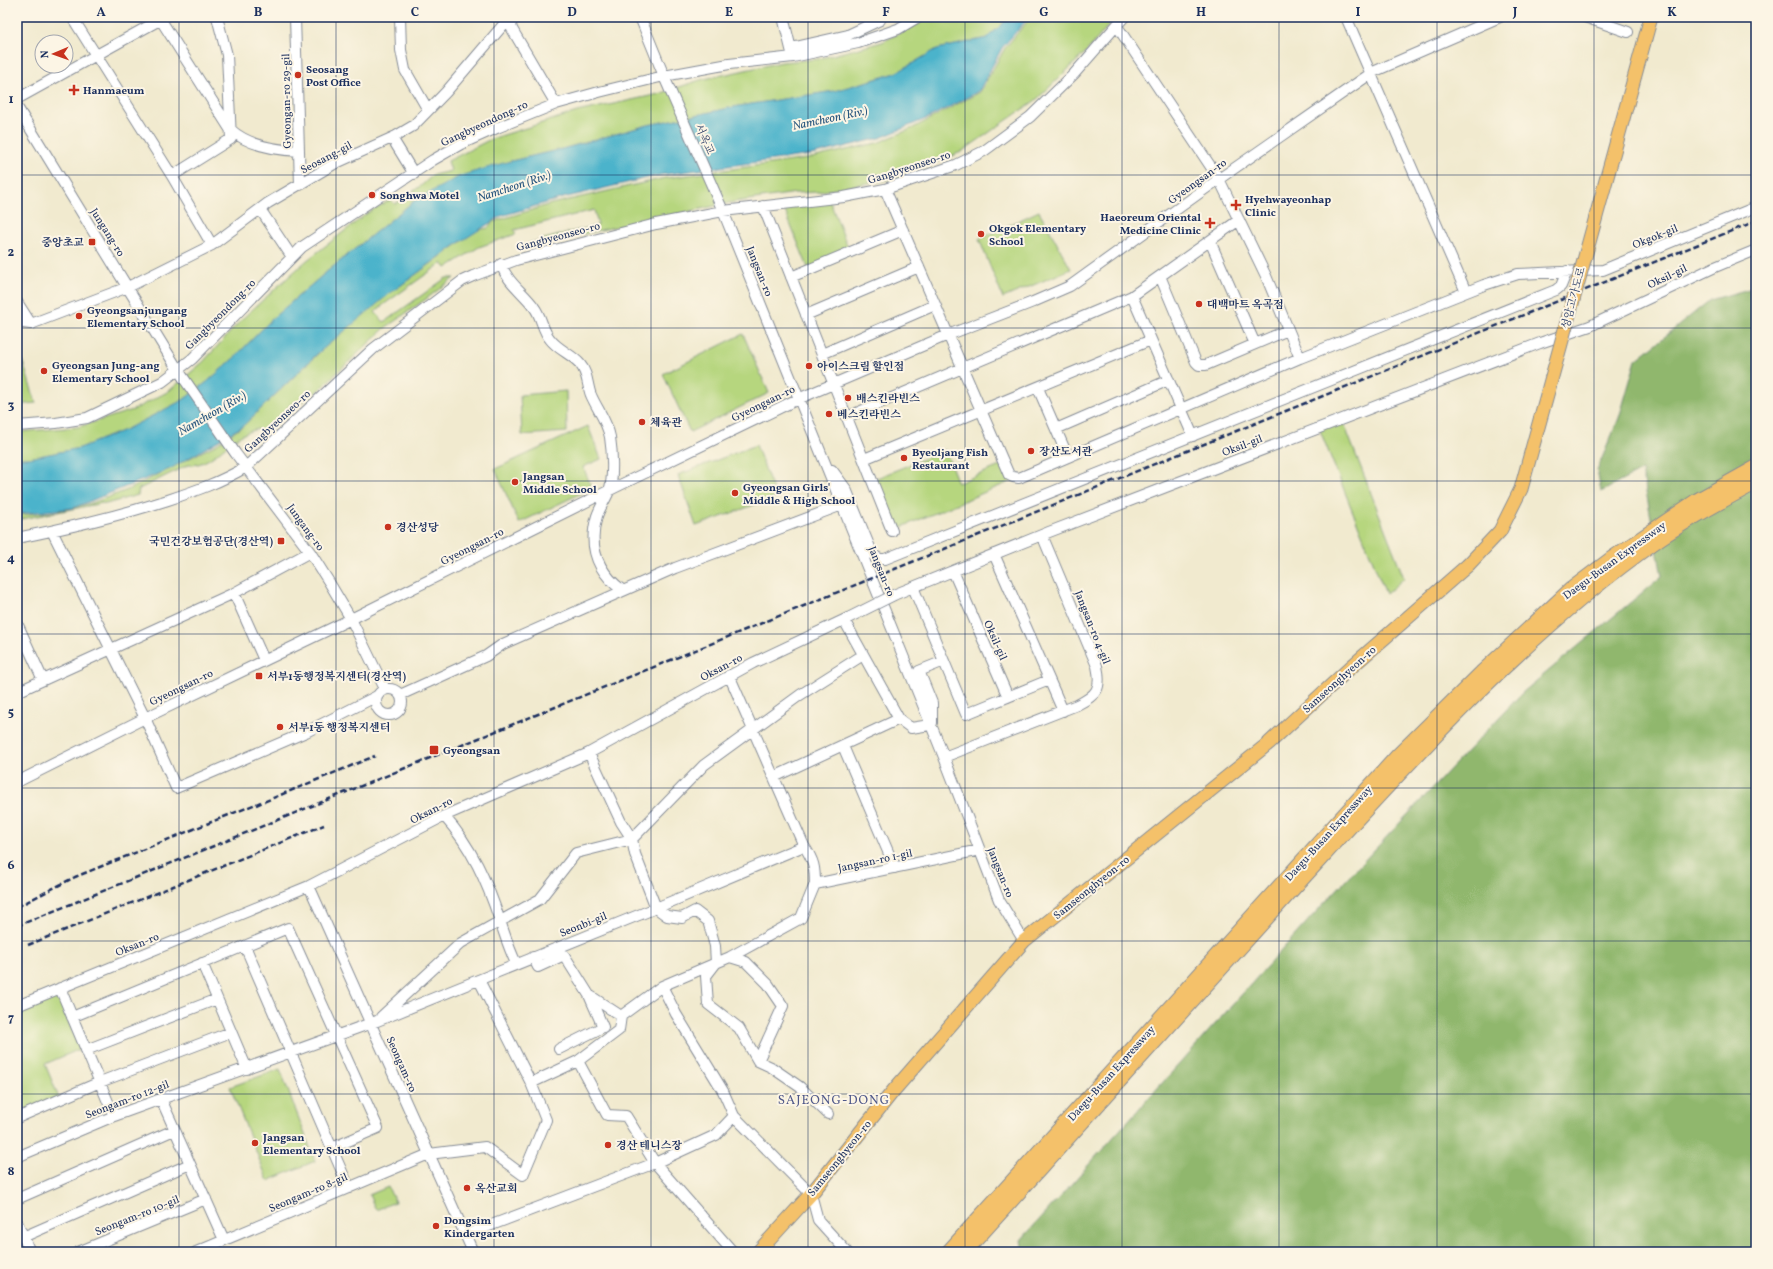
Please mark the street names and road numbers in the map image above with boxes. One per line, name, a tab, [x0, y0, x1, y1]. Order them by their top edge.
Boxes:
street label: Gyeongan-ro 29-gil	[279, 53, 296, 149]
street label: Gangbyeondong-ro	[439, 98, 531, 151]
street label: 서옥교	[690, 122, 717, 158]
street label: Seosang-gil	[298, 138, 355, 178]
street label: Gangbyeonseo-ro	[866, 148, 953, 189]
street label: Gyeongsan-ro	[1166, 156, 1230, 209]
street label: Jungang-ro	[86, 206, 128, 260]
street label: Gangbyeonseo-ro	[515, 219, 602, 256]
street label: Okgok-gil	[1631, 221, 1681, 253]
street label: Jangsan-ro	[742, 244, 776, 299]
street label: Oksil-gil	[1645, 261, 1690, 293]
street label: 성암고가도로	[1559, 265, 1590, 331]
street label: Gangbyeondong-ro	[182, 276, 260, 354]
street label: Gyeongsan-ro	[729, 382, 798, 426]
street label: Gangbyeonseo-ro	[241, 387, 315, 457]
street label: Oksil-gil	[1220, 432, 1265, 461]
street label: Jungang-ro	[283, 501, 327, 555]
street label: Daegu-Busan Expressway	[1560, 519, 1670, 604]
street label: Gyeongsan-ro	[439, 525, 507, 570]
street label: Jangsan-ro	[864, 544, 898, 599]
street label: Jangsan-ro 4-gil	[1070, 588, 1113, 667]
street label: Oksil-gil	[979, 618, 1010, 663]
street label: Samseonghyeon-ro	[1300, 643, 1380, 717]
street label: Oksan-ro	[698, 651, 746, 686]
street label: Gyeongsan-ro	[147, 666, 216, 710]
street label: Daegu-Busan Expressway	[1282, 783, 1376, 885]
street label: Oksan-ro	[408, 794, 456, 828]
street label: Jangsan-ro	[983, 845, 1017, 900]
street label: Jangsan-ro 1-gil	[837, 846, 914, 877]
street label: Samseonghyeon-ro	[1051, 853, 1133, 924]
street label: Seonbi-gil	[558, 909, 609, 942]
street label: Oksan-ro	[113, 930, 162, 961]
street label: Daegu-Busan Expressway	[1065, 1023, 1159, 1125]
street label: Seongam-ro	[382, 1034, 420, 1095]
street label: Seongam-ro 12-gil	[83, 1077, 172, 1123]
street label: Samseonghyeon-ro	[805, 1118, 876, 1200]
street label: Seongam-ro 8-gil	[267, 1170, 350, 1217]
street label: Seongam-ro 10-gil	[93, 1193, 182, 1240]

